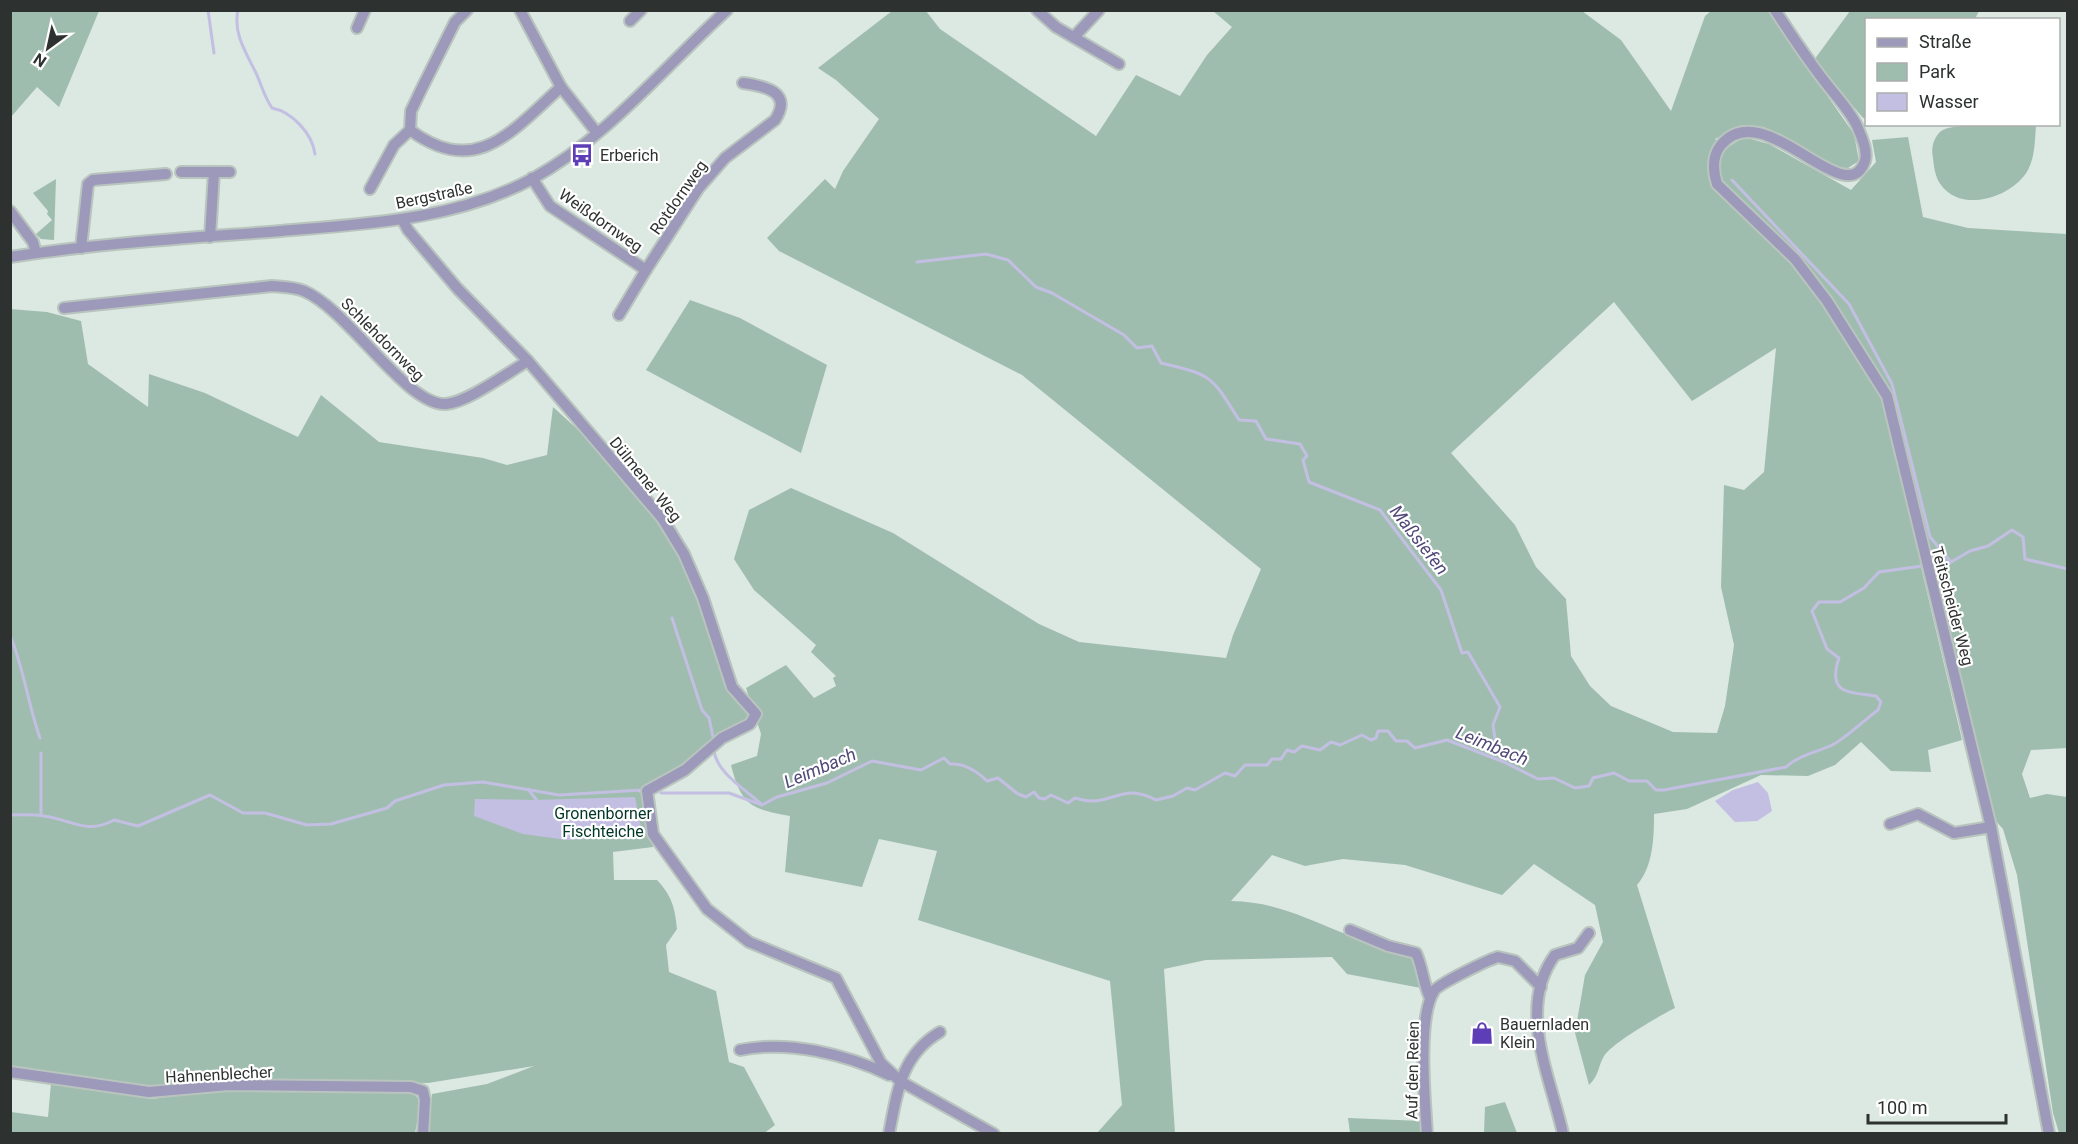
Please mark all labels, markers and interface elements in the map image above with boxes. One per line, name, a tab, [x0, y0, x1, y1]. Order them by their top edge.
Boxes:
north arrow	[18, 18, 78, 78]
legend	[1865, 18, 2060, 126]
text: Straße	[1919, 31, 1971, 52]
text: N	[30, 49, 50, 71]
text: Park	[1919, 61, 1956, 82]
text: Wasser	[1919, 91, 1979, 112]
bus stop icon: Erberich	[569, 142, 595, 168]
place label: Erberich	[600, 146, 658, 165]
street label: Rotdornweg	[646, 157, 711, 238]
street label: Bergstraße	[394, 178, 474, 213]
street label: Weißdornweg	[555, 185, 646, 256]
street label: Schlehdornweg	[337, 294, 428, 385]
street label: Dülmener Weg	[606, 433, 686, 526]
water label: Maßsiefen	[1386, 501, 1453, 579]
street label: Teitscheider Weg	[1927, 544, 1978, 668]
water label: Leimbach	[1453, 722, 1531, 770]
water label: Leimbach	[781, 743, 859, 792]
park label: Gronenborner Fischteiche	[554, 804, 652, 841]
place label: Bauernladen Klein	[1500, 1015, 1589, 1052]
shop icon: Bauernladen Klein	[1469, 1020, 1495, 1046]
street label: Auf den Reien	[1402, 1021, 1423, 1119]
street label: Hahnenblecher	[165, 1062, 274, 1087]
scale bar	[1868, 1087, 2006, 1125]
text: 100 m	[1877, 1097, 1928, 1118]

